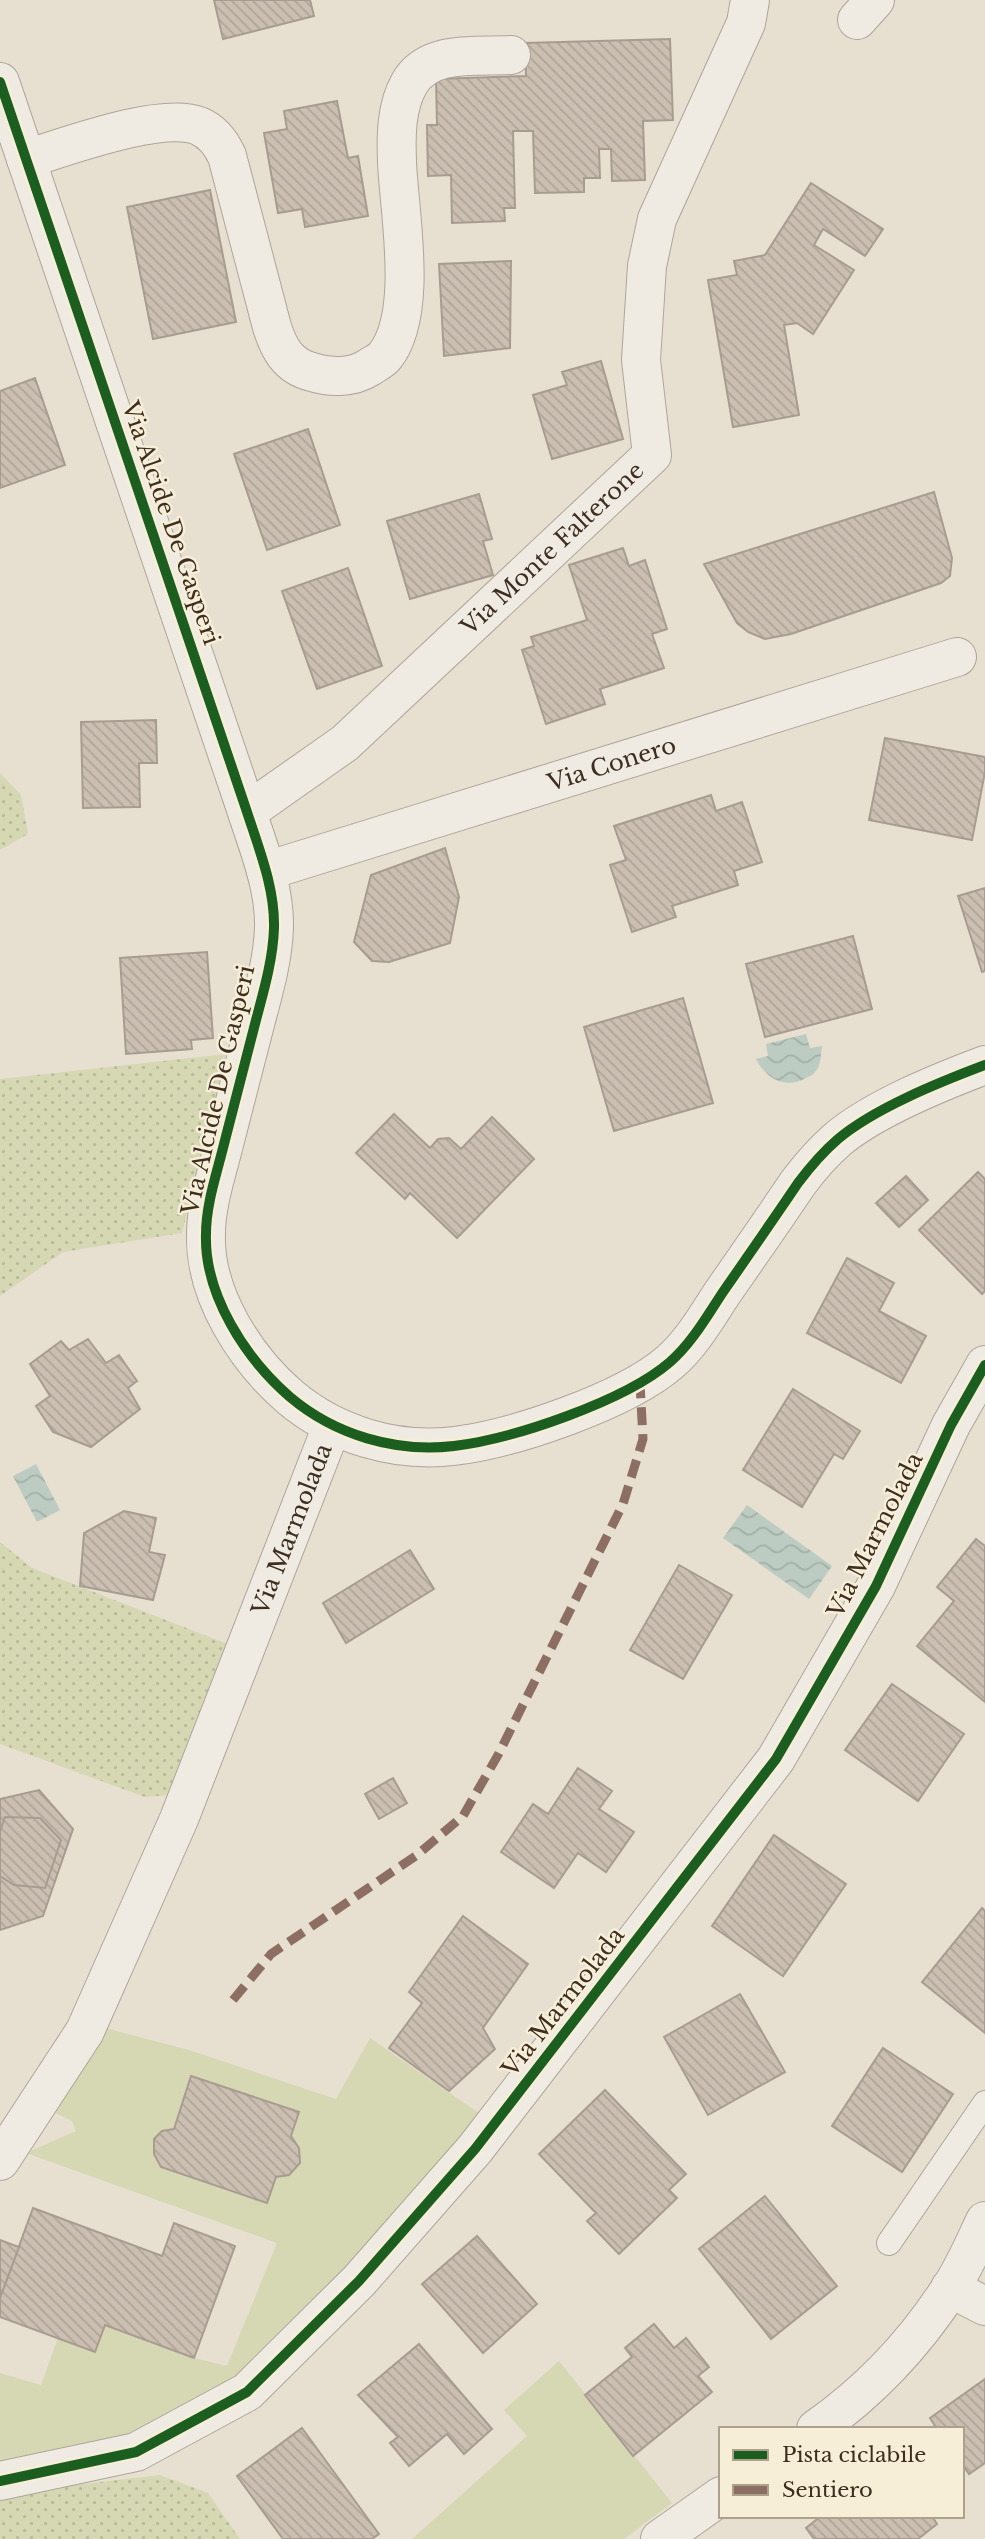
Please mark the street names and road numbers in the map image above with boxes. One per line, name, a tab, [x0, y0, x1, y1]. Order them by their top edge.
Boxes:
street label: Via Alcide De Gasperi	[116, 397, 226, 648]
street label: Via Monte Falterone	[454, 456, 649, 642]
street label: Via Conero	[543, 731, 680, 797]
street label: Via Alcide De Gasperi	[175, 962, 260, 1219]
street label: Via Marmolada	[245, 1439, 338, 1620]
street label: Via Marmolada	[821, 1447, 929, 1623]
street label: Via Marmolada	[495, 1922, 630, 2083]

